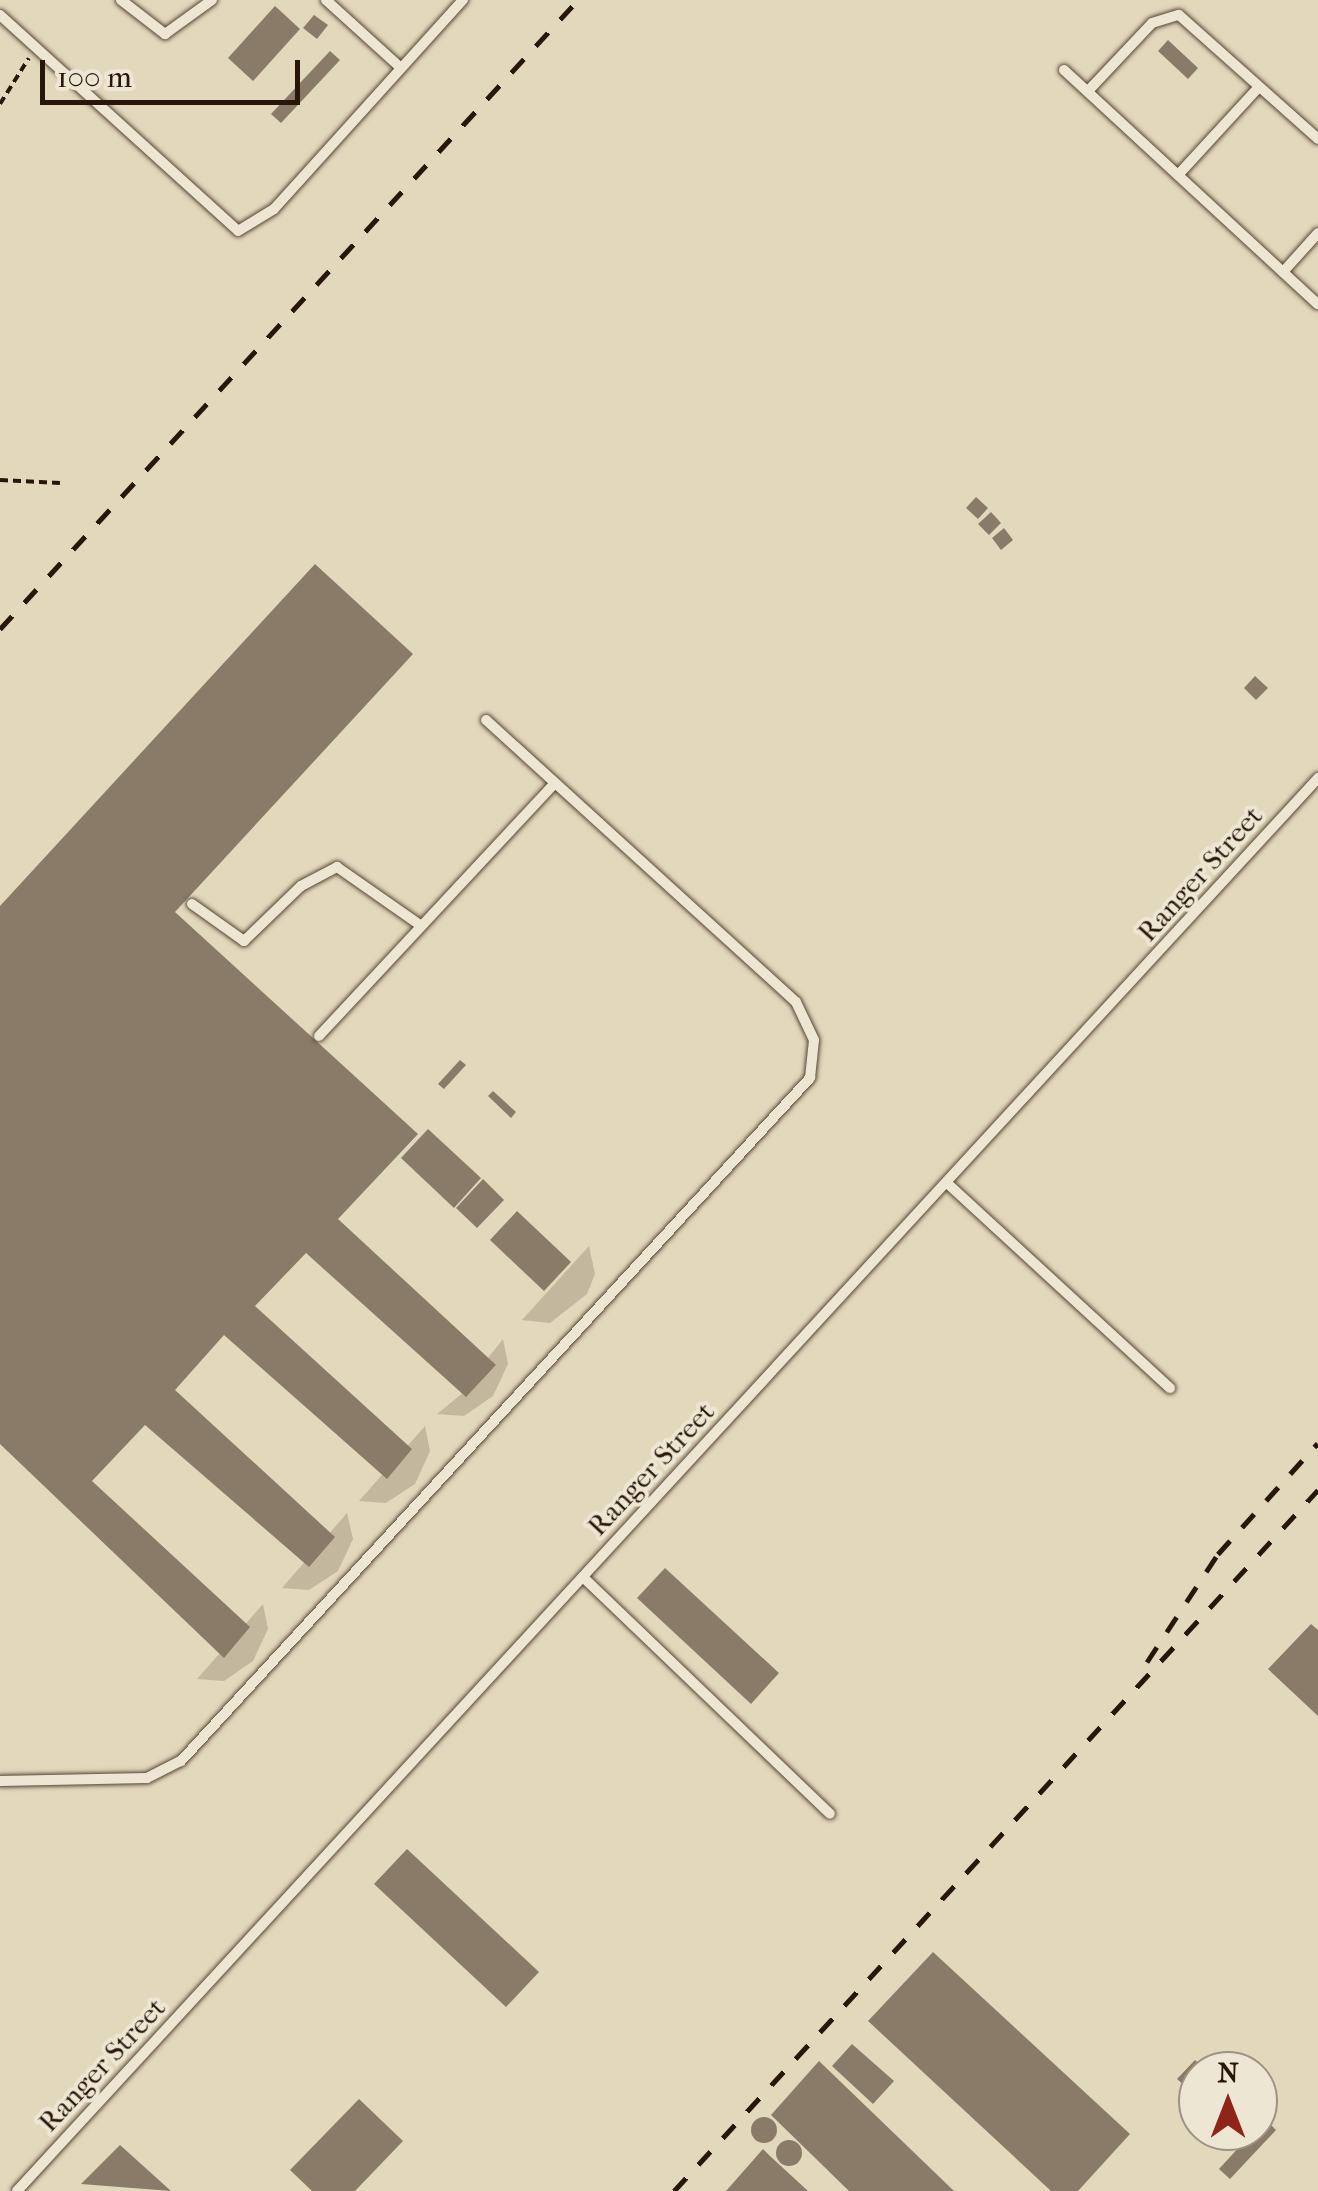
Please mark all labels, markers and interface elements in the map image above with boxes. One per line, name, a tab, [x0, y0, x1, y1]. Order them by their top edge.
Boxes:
scale bar	[45, 40, 305, 102]
text: 100 m	[57, 60, 132, 95]
street label: Ranger Street	[1130, 799, 1270, 949]
street label: Ranger Street	[581, 1395, 721, 1543]
street label: Ranger Street	[32, 1991, 172, 2139]
north arrow	[1178, 2051, 1278, 2151]
text: N	[1217, 2056, 1239, 2089]

